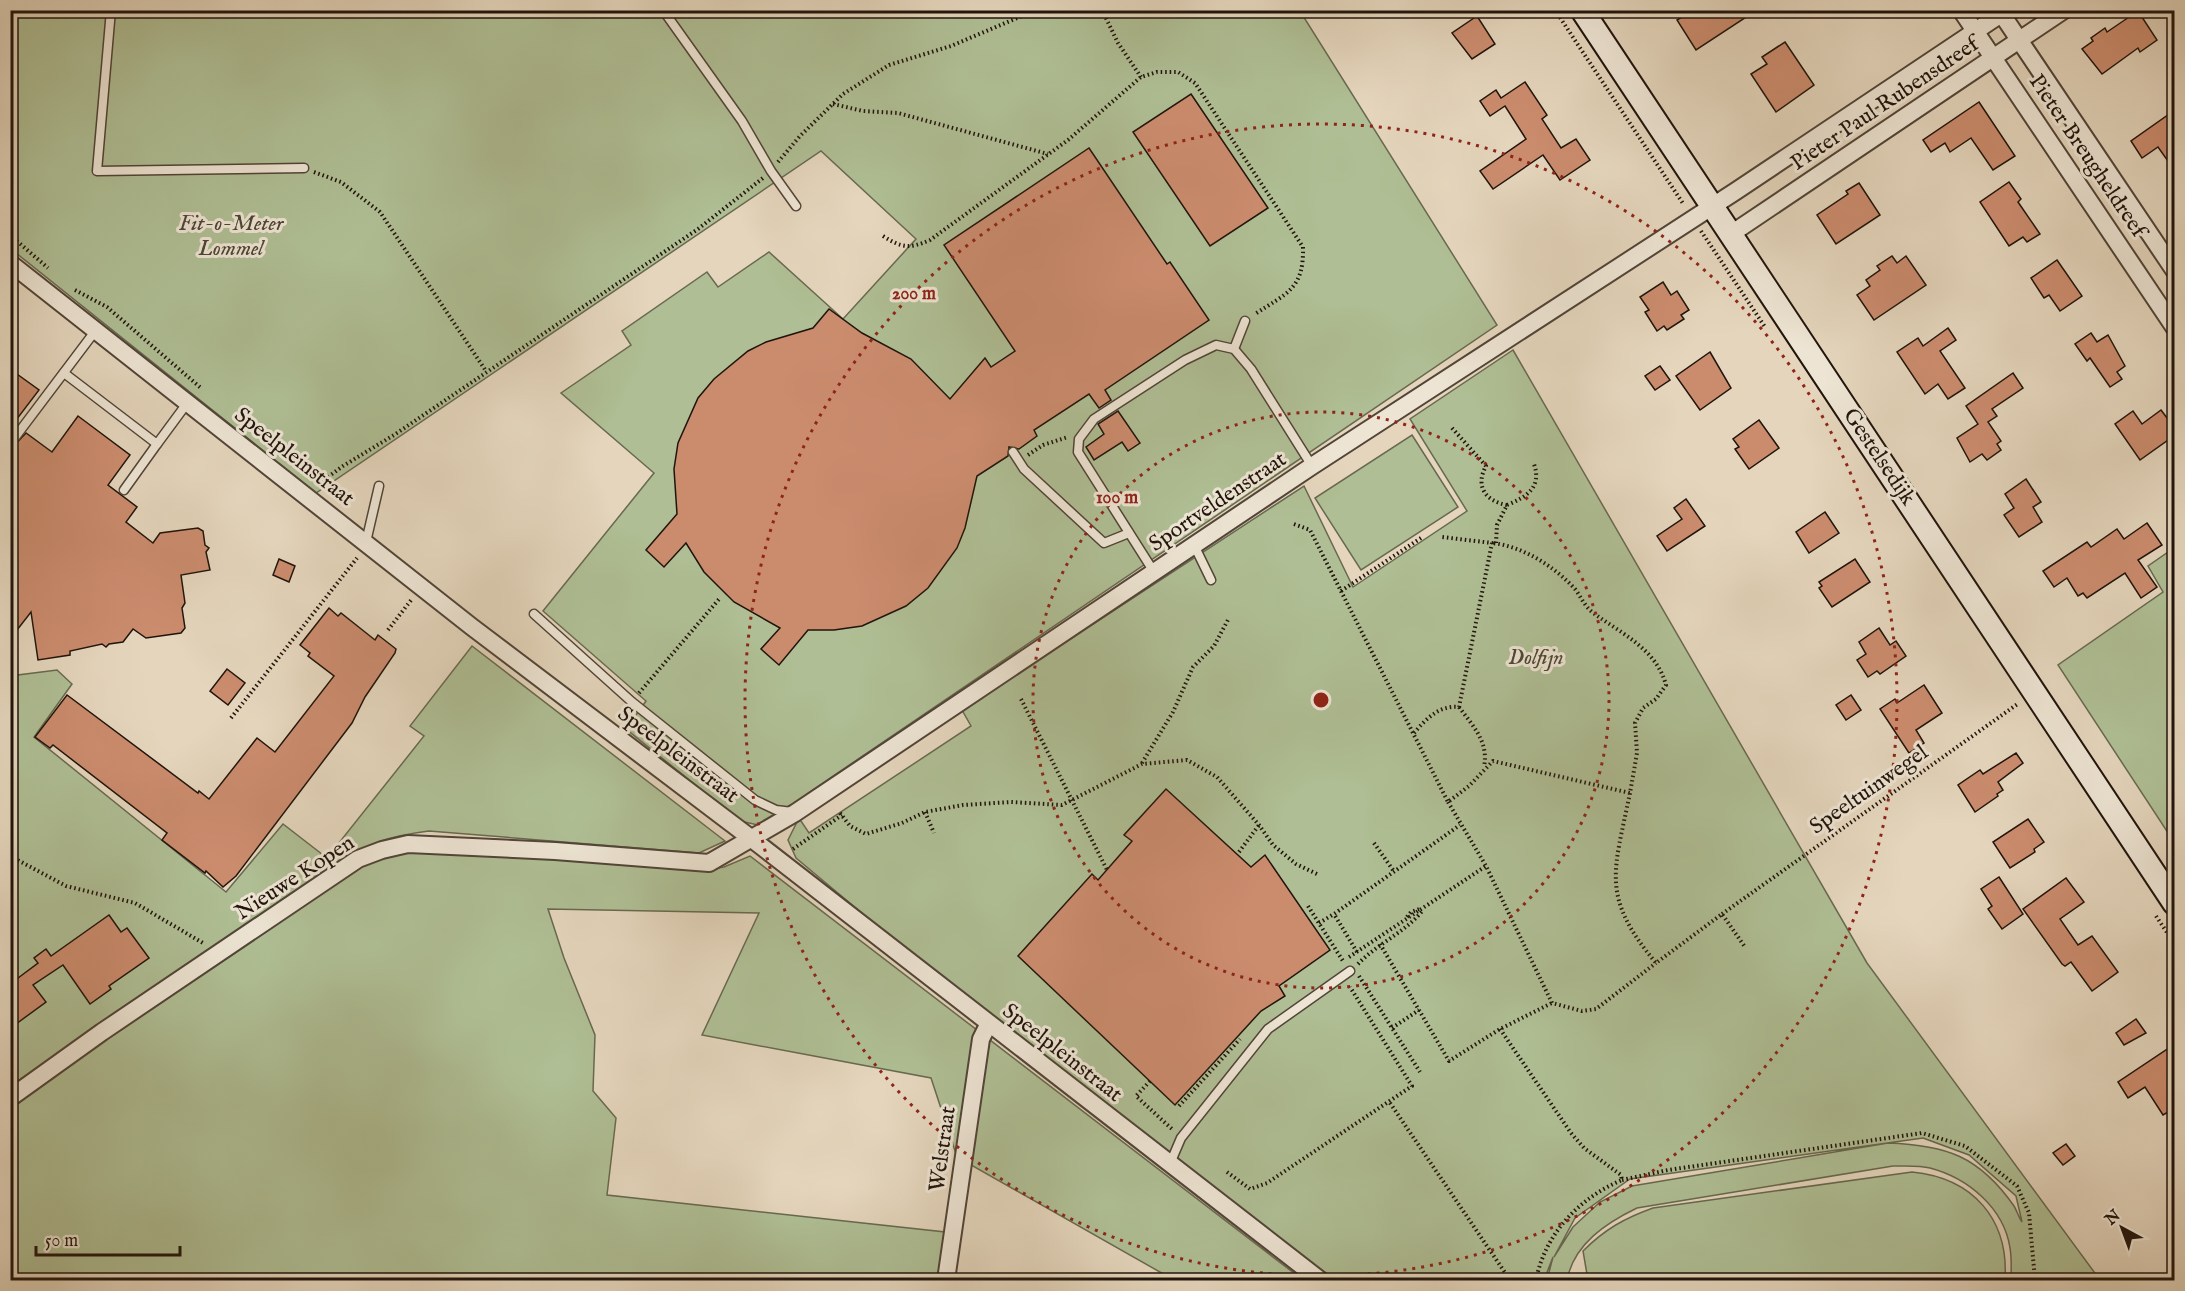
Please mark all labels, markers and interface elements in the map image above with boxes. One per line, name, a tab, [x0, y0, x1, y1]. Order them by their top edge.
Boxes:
street label: Pieter Paul Rubensdreef	[1786, 28, 1988, 177]
street label: Pieter Breugheldreef	[2022, 69, 2154, 246]
park label: Fit-o-Meter Lommel	[179, 210, 285, 263]
text: 200 m	[892, 283, 936, 306]
street label: Speelpleinstraat	[228, 401, 360, 513]
street label: Gestelsedijk	[1836, 403, 1922, 511]
street label: Sportveldenstraat	[1144, 445, 1292, 558]
text: 100 m	[1096, 487, 1138, 510]
park label: Dolfijn	[1508, 644, 1564, 672]
centre of rings	[1311, 690, 1331, 710]
street label: Speelpleinstraat	[612, 700, 745, 810]
street label: Speeltuinwegel	[1804, 739, 1934, 841]
street label: Nieuwe Kopen	[230, 829, 360, 927]
street label: Speelpleinstraat	[996, 997, 1128, 1109]
street label: Welstraat	[923, 1104, 963, 1193]
north arrow	[2092, 1198, 2152, 1258]
text: N	[2101, 1206, 2125, 1231]
scale bar	[36, 1219, 180, 1257]
text: 50 m	[45, 1230, 78, 1253]

